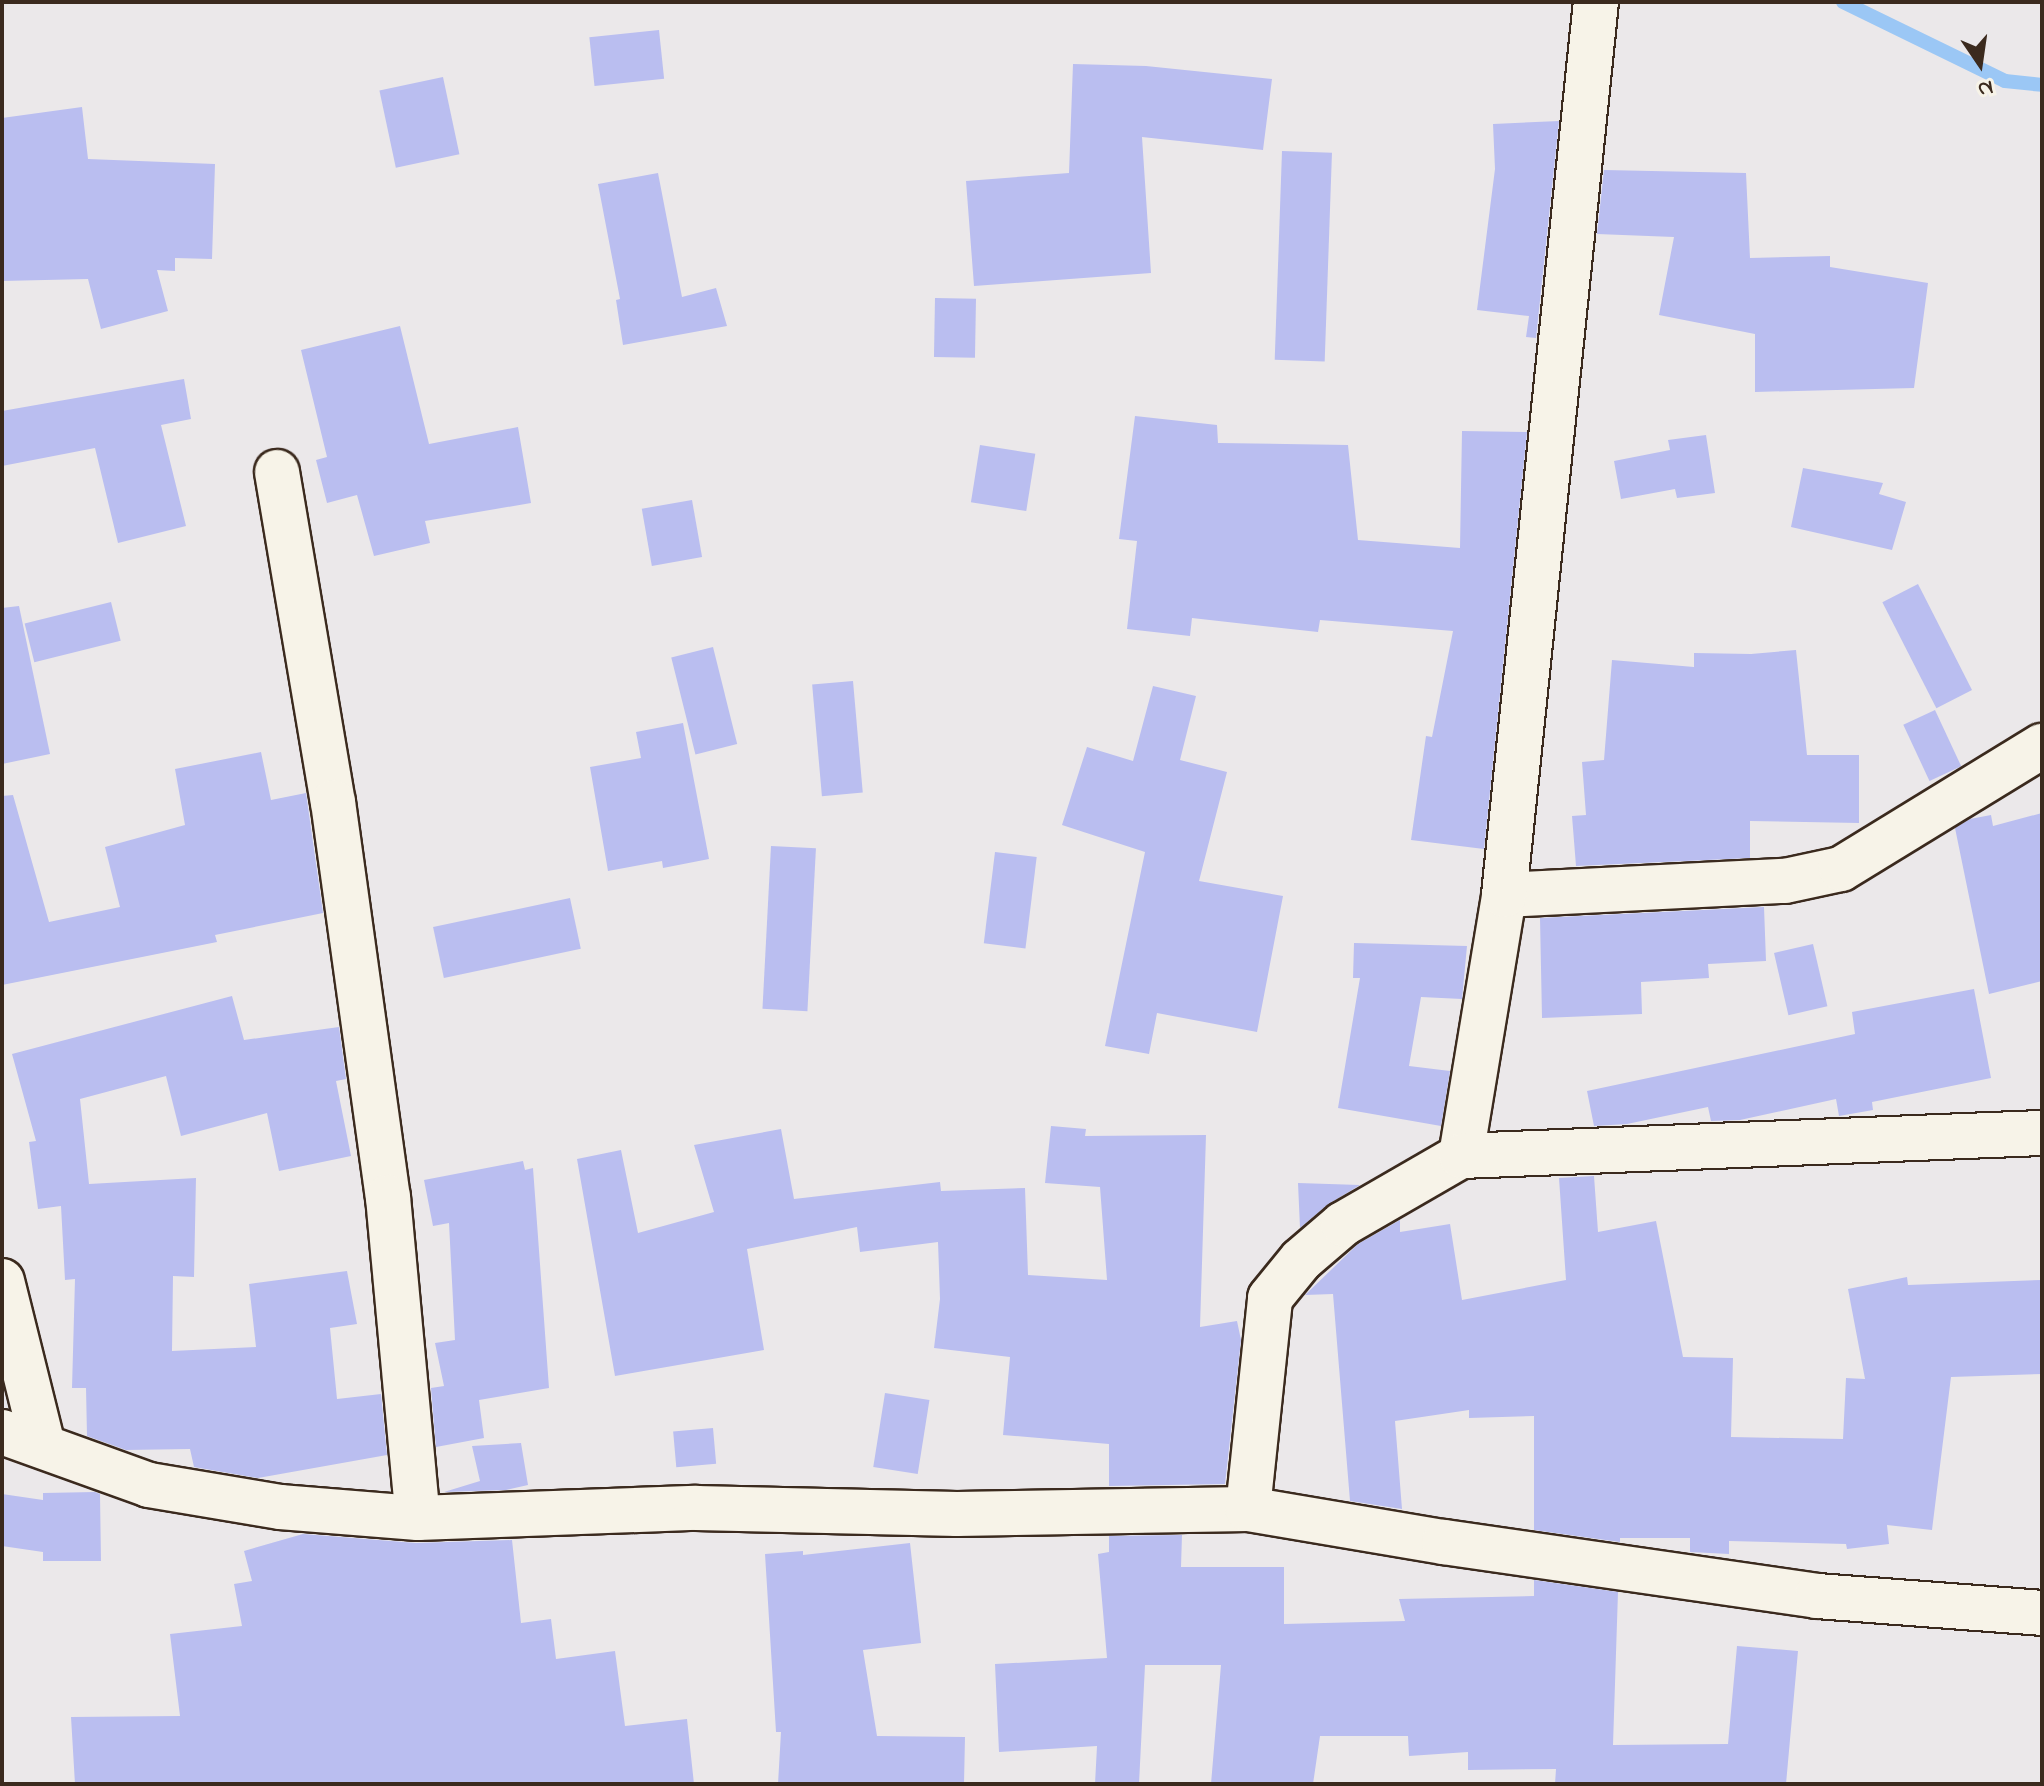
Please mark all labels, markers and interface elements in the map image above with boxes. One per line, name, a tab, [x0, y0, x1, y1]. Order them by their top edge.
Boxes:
north arrow	[1940, 24, 2020, 104]
text: N	[1975, 70, 1996, 105]

